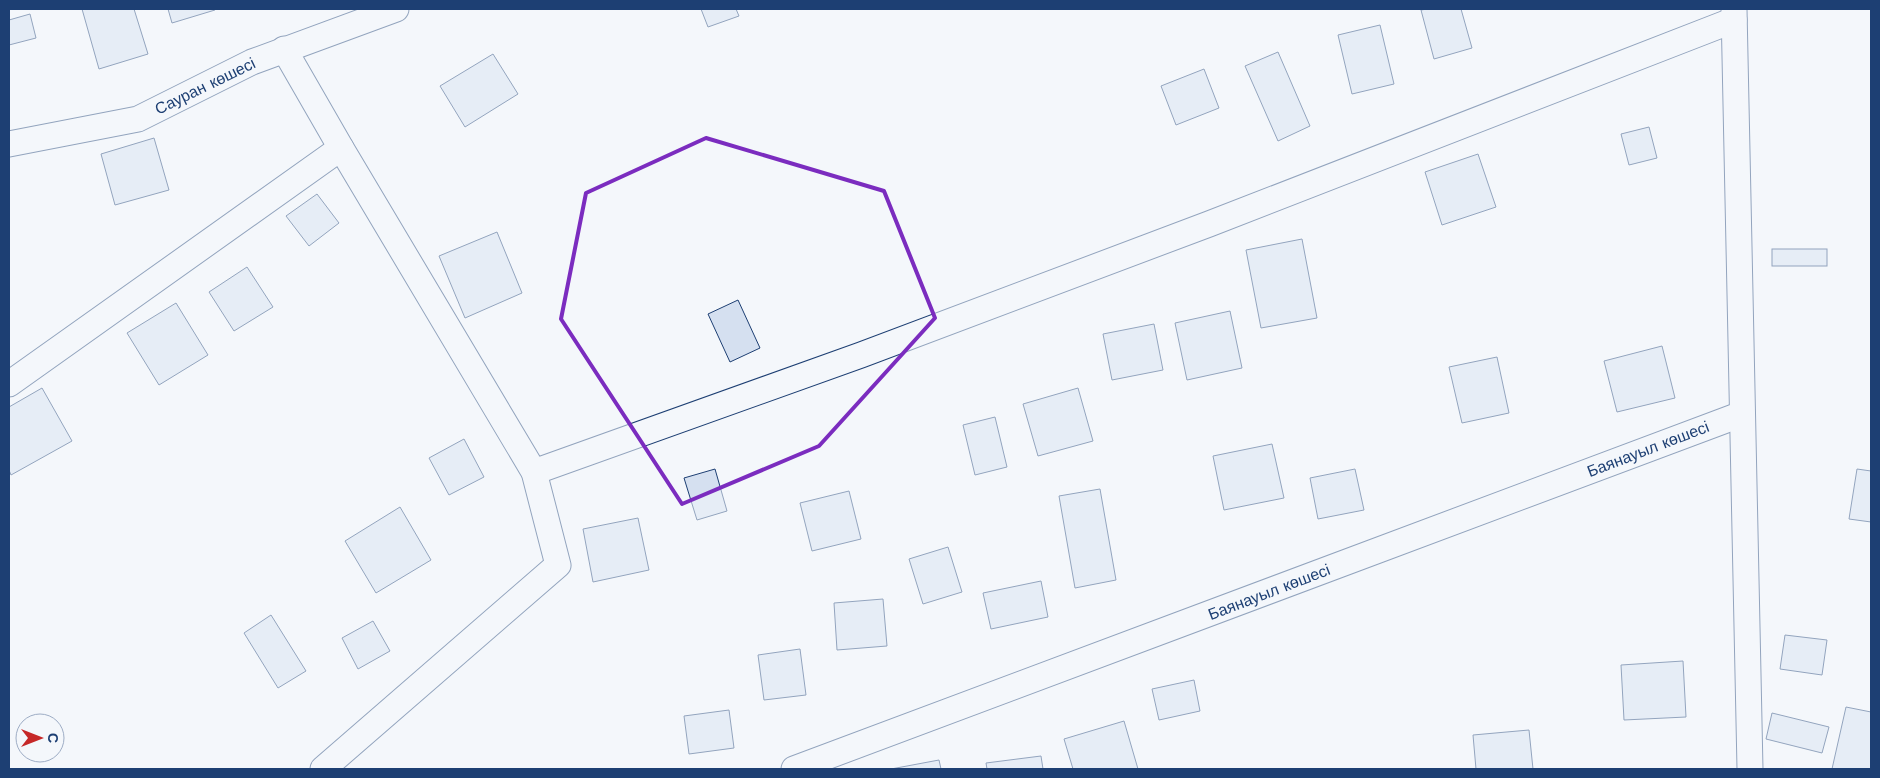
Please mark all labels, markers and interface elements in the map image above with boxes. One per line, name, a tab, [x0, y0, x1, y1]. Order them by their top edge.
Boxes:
street label: Сауран көшесі	[152, 53, 258, 119]
street label: Баянауыл көшесі	[1584, 417, 1712, 481]
street label: Баянауыл көшесі	[1205, 560, 1333, 624]
north arrow	[15, 713, 65, 763]
text: С	[45, 733, 61, 743]

